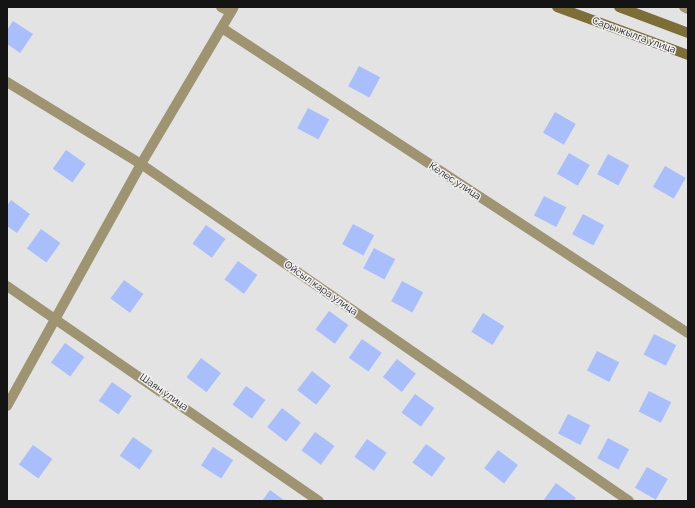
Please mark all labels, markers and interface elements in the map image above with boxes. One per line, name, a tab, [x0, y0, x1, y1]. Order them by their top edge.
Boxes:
street label: Сары жылга улица	[590, 14, 678, 56]
street label: Келес улица	[427, 160, 483, 202]
street label: Ойсыл кара улица	[282, 258, 360, 318]
street label: Шаян улица	[137, 371, 191, 413]

